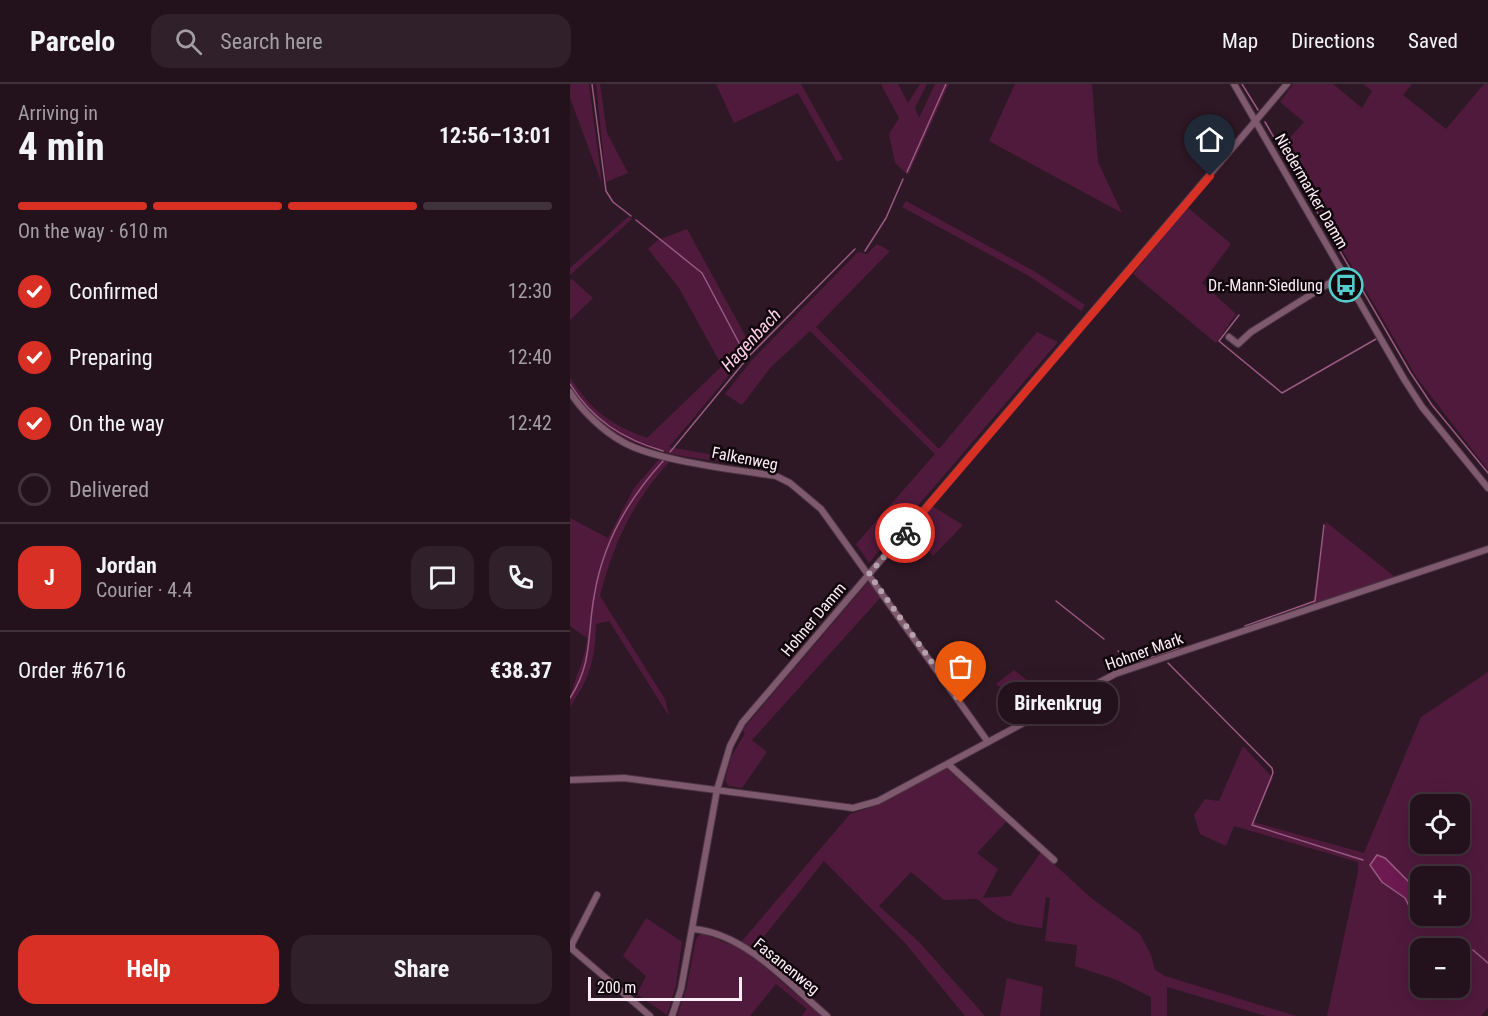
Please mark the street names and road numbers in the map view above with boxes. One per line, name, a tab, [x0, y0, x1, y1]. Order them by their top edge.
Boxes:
street label: Niedermarker Damm	[1271, 130, 1352, 252]
street label: Falkenweg	[710, 443, 780, 474]
street label: Hohner Damm	[777, 579, 850, 660]
street label: Hohner Mark	[1103, 628, 1186, 674]
street label: Fasanenweg	[750, 934, 823, 999]

